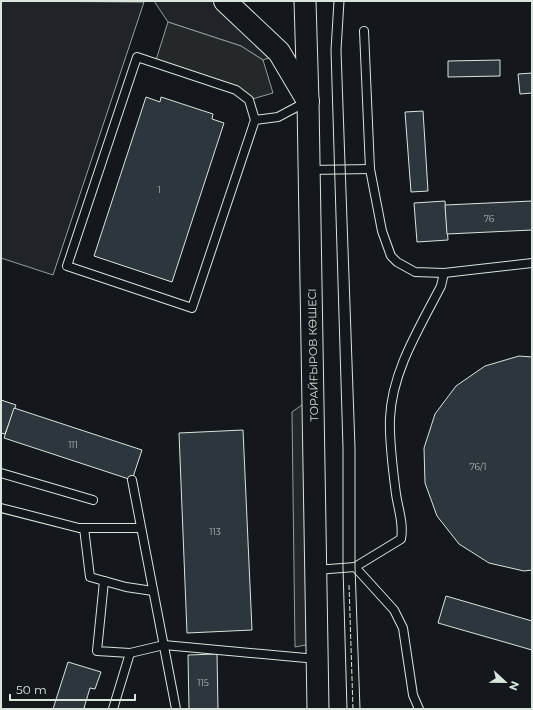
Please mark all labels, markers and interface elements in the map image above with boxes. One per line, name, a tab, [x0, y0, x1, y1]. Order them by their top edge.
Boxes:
house number: 1	[157, 184, 161, 195]
house number: 76	[484, 213, 495, 224]
street label: ТОРАЙҒЫРОВ КӨШЕСІ	[305, 288, 321, 422]
house number: 111	[68, 439, 78, 450]
house number: 76/1	[469, 461, 487, 472]
house number: 113	[209, 526, 221, 537]
north arrow	[485, 662, 525, 702]
scale bar	[10, 676, 135, 702]
house number: 115	[197, 677, 209, 688]
text: N	[506, 679, 522, 692]
text: 50 m	[16, 682, 47, 697]

